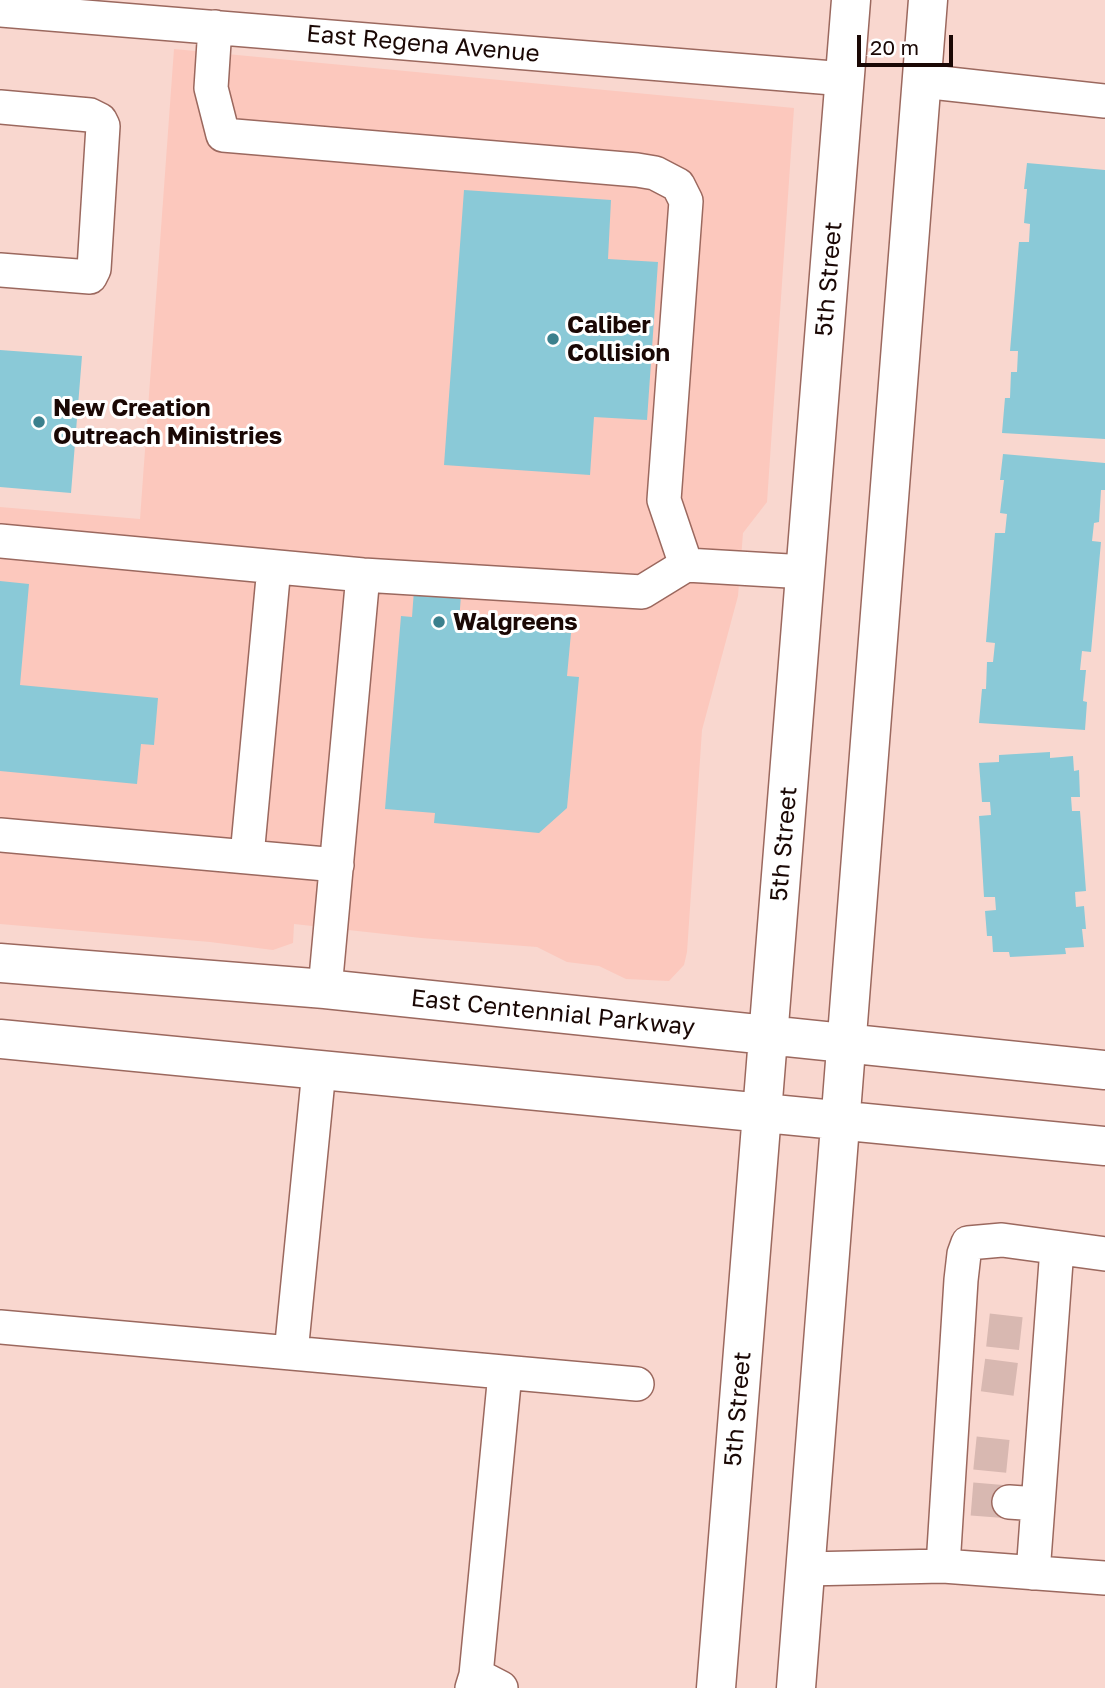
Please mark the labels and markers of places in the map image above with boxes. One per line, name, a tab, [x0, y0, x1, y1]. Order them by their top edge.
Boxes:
place label: Caliber Collision	[567, 311, 670, 367]
marker: Caliber Collision	[545, 331, 561, 347]
place label: New Creation Outreach Ministries	[53, 394, 282, 450]
marker: New Creation Outreach Ministries	[31, 414, 47, 430]
place label: Walgreens	[453, 608, 578, 636]
marker: Walgreens	[431, 614, 447, 630]

